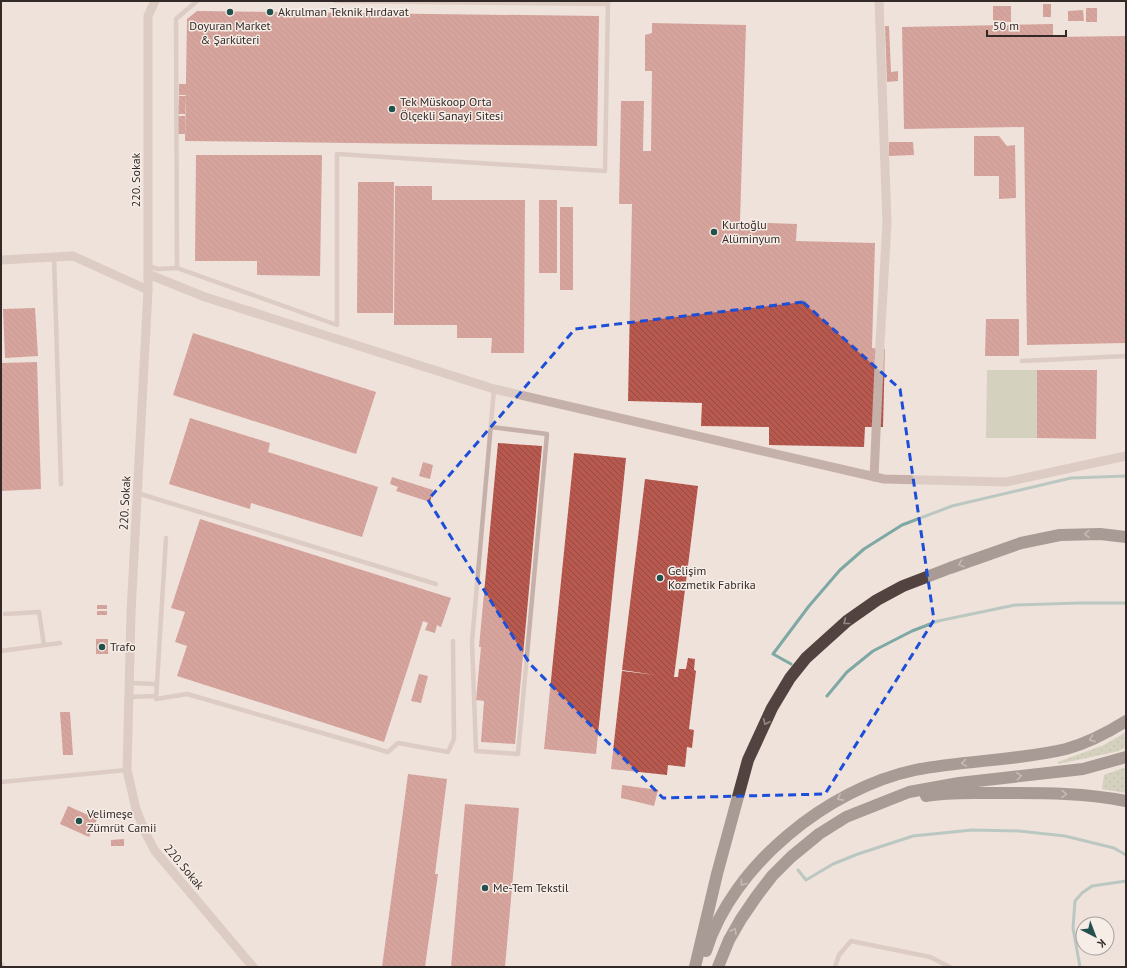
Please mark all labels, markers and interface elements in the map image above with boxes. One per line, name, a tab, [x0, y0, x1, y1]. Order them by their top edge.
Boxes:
place label: Akrulman Teknik Hırdavat	[278, 4, 409, 19]
marker: Doyuran Market & Şarküteri	[225, 7, 235, 17]
marker: Akrulman Teknik Hırdavat	[265, 7, 275, 17]
scale bar	[987, 12, 1066, 38]
place label: Doyuran Market & Şarküteri	[189, 18, 271, 47]
text: 50 m	[993, 18, 1019, 33]
place label: Tek Müskoop Orta Ölçekli Sanayi Sitesi	[400, 94, 503, 123]
marker: Tek Müskoop Orta Ölçekli Sanayi Sitesi	[387, 104, 397, 114]
street label: 220. Sokak	[128, 152, 143, 207]
place label: Kurtoğlu Alüminyum	[722, 217, 780, 246]
marker: Kurtoğlu Alüminyum	[709, 227, 719, 237]
street label: 220. Sokak	[116, 475, 133, 531]
one-way arrow	[1084, 530, 1090, 538]
one-way arrow	[958, 559, 965, 567]
place label: Gelişim Kozmetik Fabrika	[668, 563, 756, 592]
marker: Gelişim Kozmetik Fabrika	[655, 573, 665, 583]
one-way arrow	[844, 617, 851, 624]
place label: Trafo	[110, 639, 136, 654]
marker: Trafo	[97, 642, 107, 652]
one-way arrow	[762, 718, 770, 725]
one-way arrow	[1088, 734, 1095, 742]
one-way arrow	[961, 758, 967, 767]
one-way arrow	[1016, 772, 1022, 781]
one-way arrow	[1061, 790, 1067, 798]
one-way arrow	[837, 793, 845, 801]
place label: Velimeşe Zümrüt Camii	[86, 806, 156, 835]
marker: Velimeşe Zümrüt Camii	[74, 816, 84, 826]
street label: 220. Sokak	[161, 841, 208, 893]
one-way arrow	[741, 878, 748, 885]
place label: Me-Tem Tekstil	[493, 880, 569, 895]
marker: Me-Tem Tekstil	[480, 883, 490, 893]
north arrow	[1075, 916, 1115, 956]
one-way arrow	[729, 928, 736, 935]
text: K	[1094, 936, 1109, 951]

